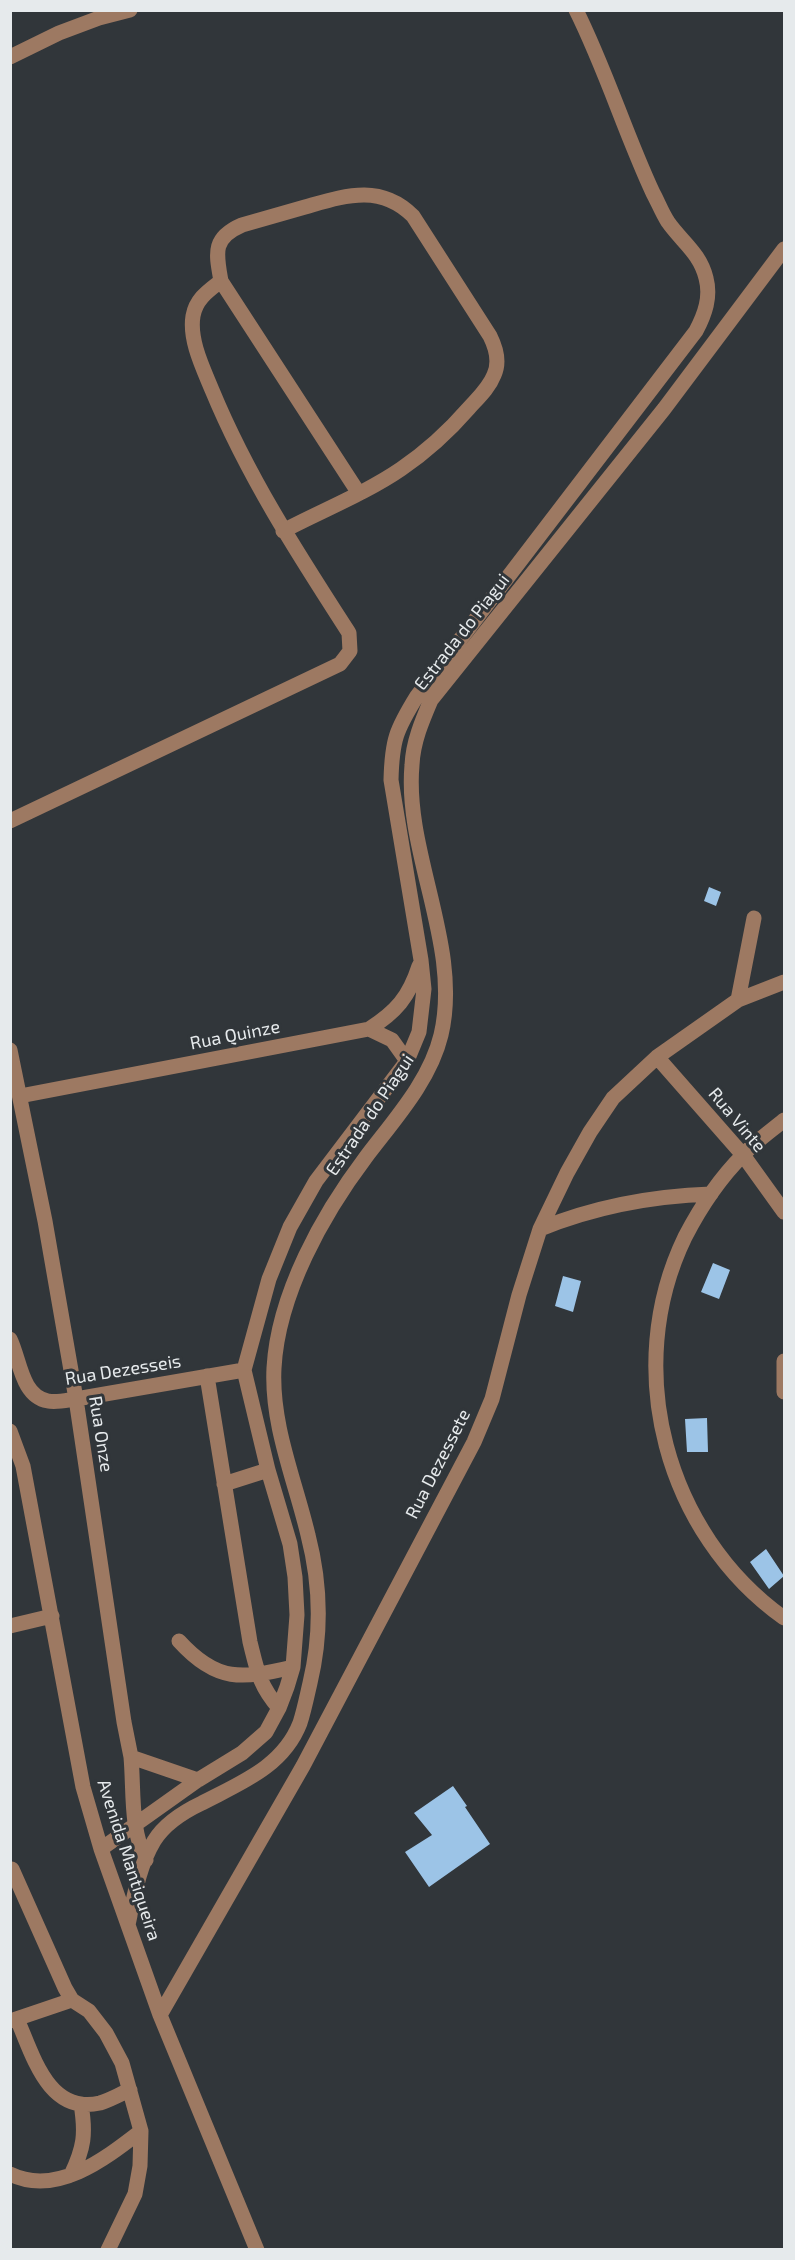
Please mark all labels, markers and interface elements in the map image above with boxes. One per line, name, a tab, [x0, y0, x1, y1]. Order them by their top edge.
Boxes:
street label: Estrada do Piagui	[410, 570, 514, 694]
street label: Rua Quinze	[188, 1016, 282, 1054]
street label: Estrada do Piagui	[321, 1050, 419, 1180]
street label: Rua Vinte	[704, 1083, 770, 1157]
street label: Rua Dezesseis	[63, 1350, 183, 1390]
street label: Rua Onze	[84, 1394, 118, 1474]
street label: Rua Dezessete	[401, 1406, 475, 1522]
street label: Avenida Mantiqueira	[93, 1777, 165, 1943]

